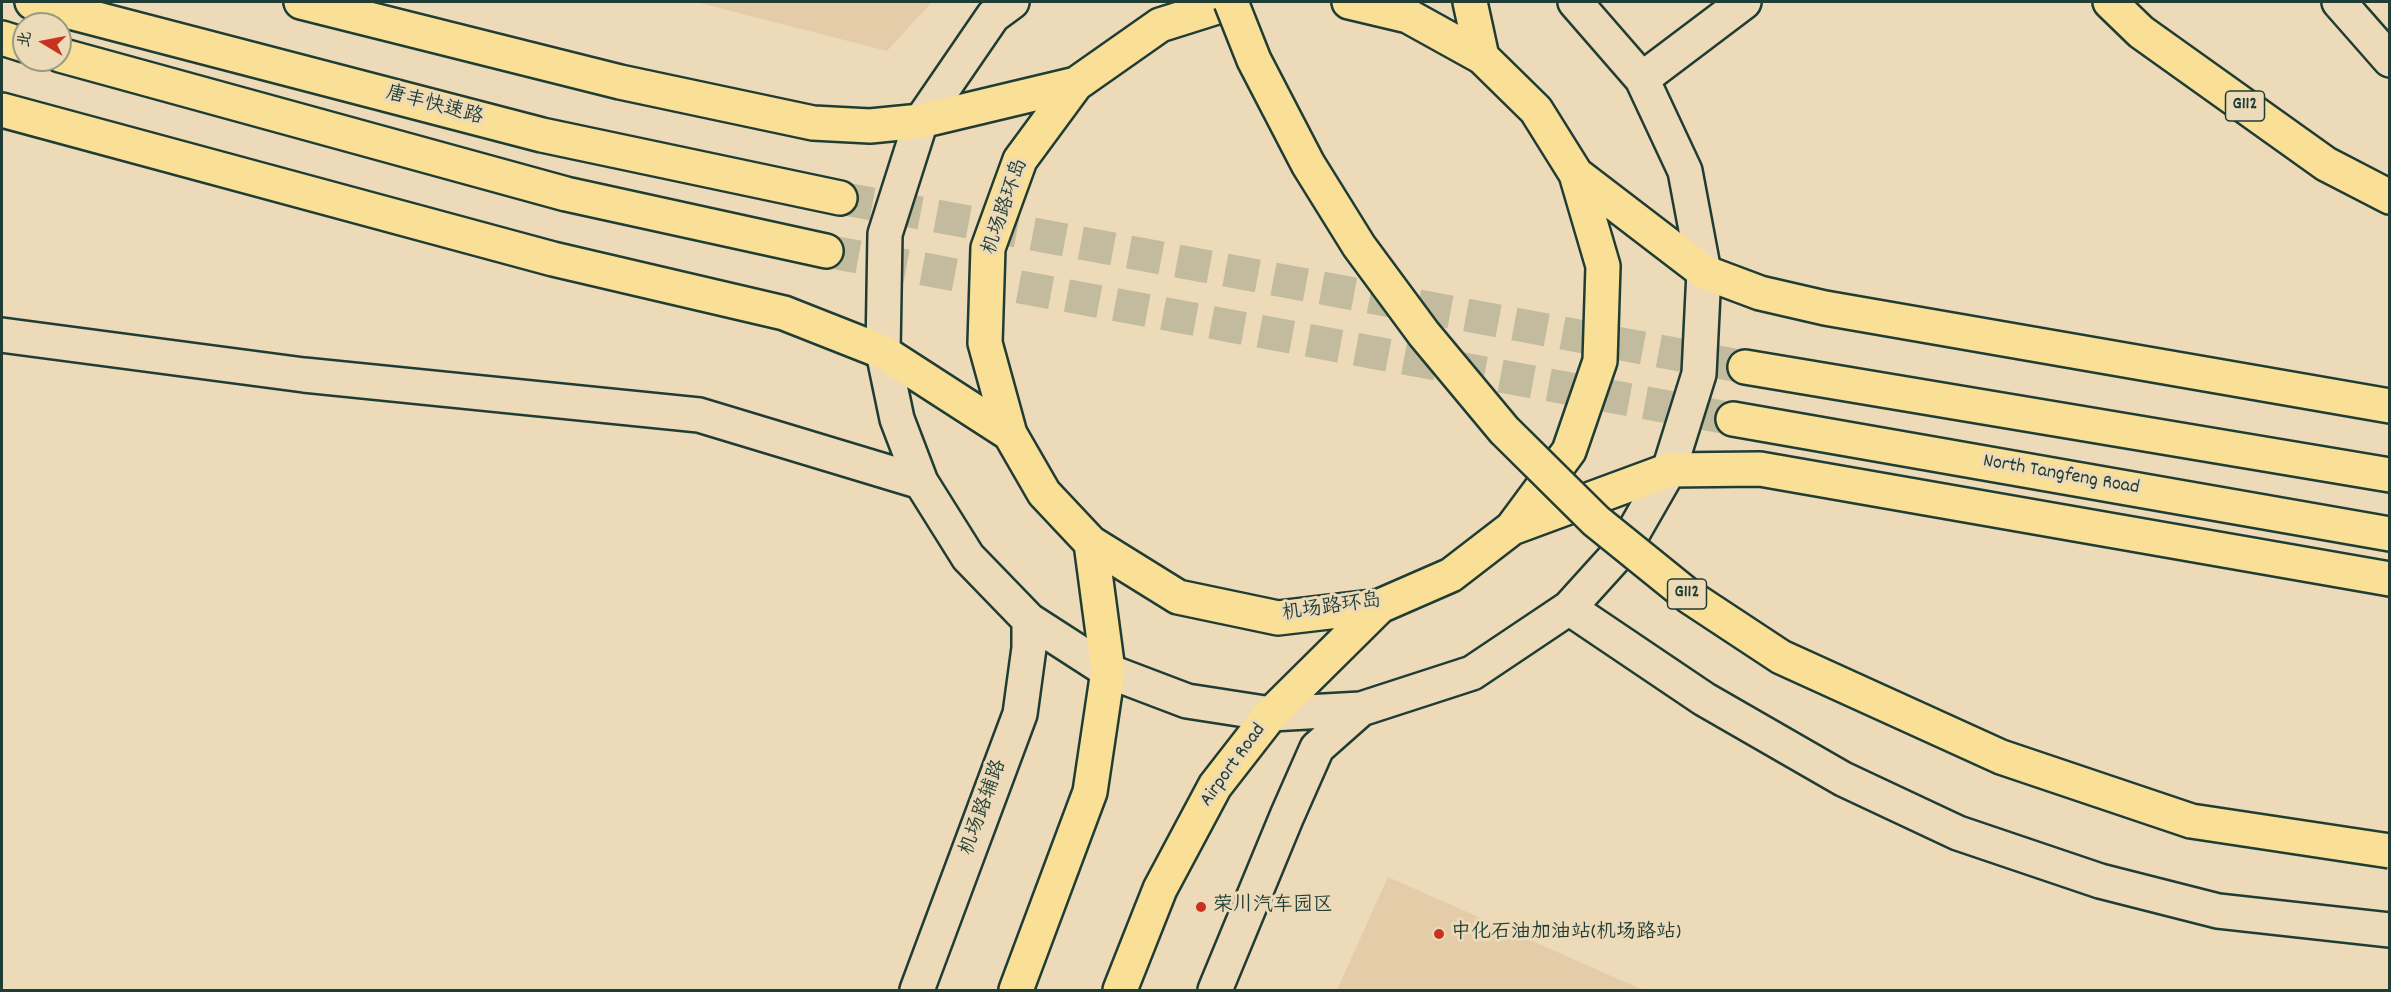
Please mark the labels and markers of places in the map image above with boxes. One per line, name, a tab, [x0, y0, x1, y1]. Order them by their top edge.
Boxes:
place label: 荣川汽车园区	[1213, 895, 1333, 919]
marker: 荣川汽车园区	[1194, 900, 1208, 914]
place label: 中化石油加油站(机场路站)	[1451, 922, 1681, 946]
marker: 中化石油加油站(机场路站)	[1432, 927, 1446, 941]

